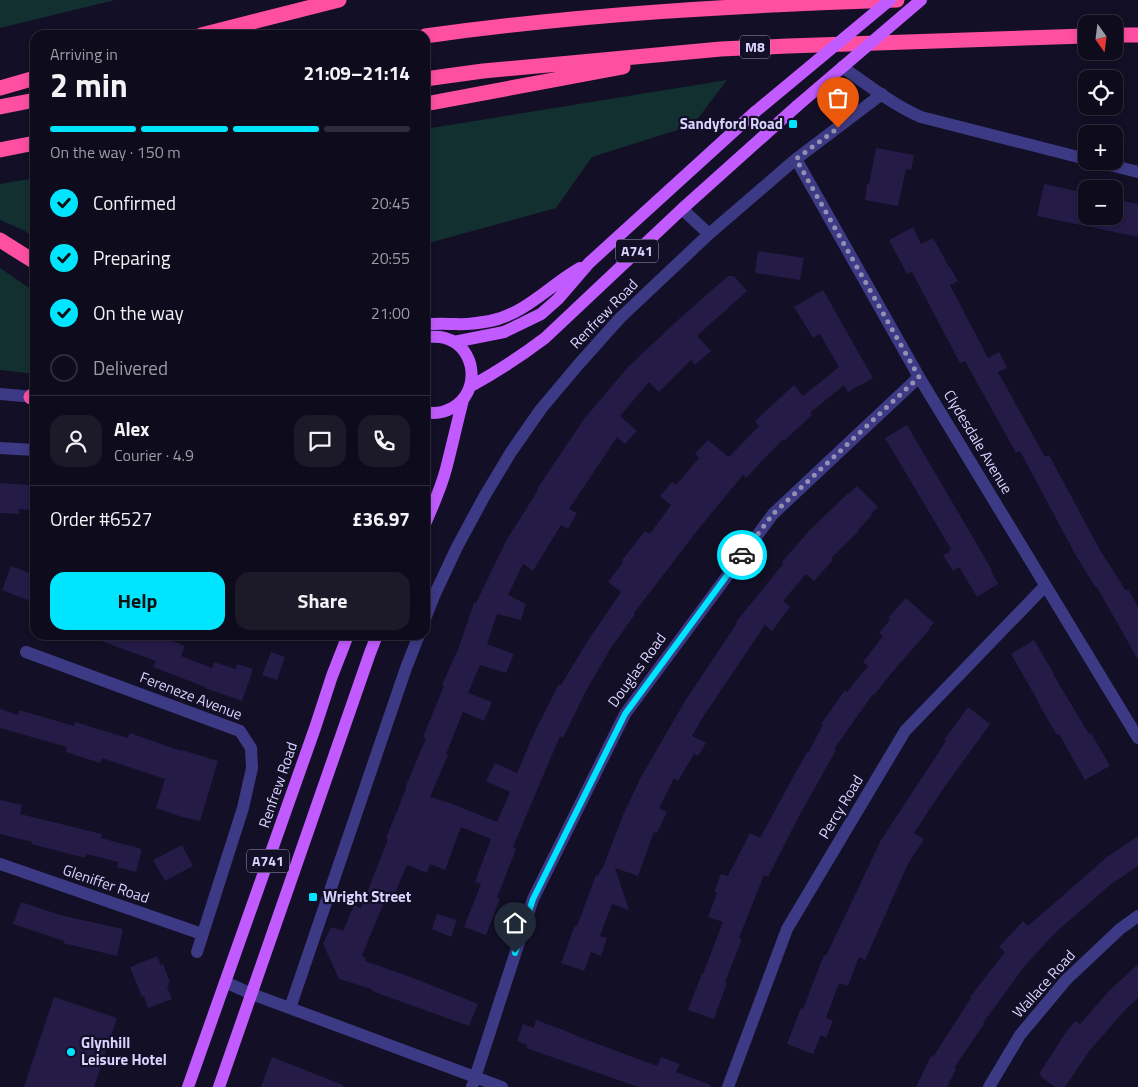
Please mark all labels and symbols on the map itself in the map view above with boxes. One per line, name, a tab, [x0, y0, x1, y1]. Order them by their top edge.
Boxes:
north arrow	[1078, 15, 1122, 60]
road number: M8	[740, 36, 770, 58]
pin	[817, 77, 859, 128]
place label: Sandyford Road	[680, 112, 783, 135]
marker: Sandyford Road	[787, 118, 799, 130]
road number: A741	[616, 240, 658, 262]
street label: Renfrew Road	[564, 273, 643, 354]
street label: Clydesdale Avenue	[938, 385, 1019, 498]
courier	[717, 530, 767, 580]
street label: Douglas Road	[602, 628, 671, 712]
street label: Fereneze Avenue	[137, 665, 246, 726]
street label: Renfrew Road	[252, 739, 303, 831]
street label: Percy Road	[812, 770, 869, 843]
road number: A741	[247, 849, 289, 872]
street label: Gleniffer Road	[60, 858, 152, 909]
place label: Wright Street	[323, 885, 412, 908]
marker: Wright Street	[307, 891, 319, 903]
pin	[494, 902, 536, 953]
street label: Wallace Road	[1007, 944, 1081, 1023]
place label: Glynhill Leisure Hotel	[81, 1031, 167, 1071]
marker: Glynhill Leisure Hotel	[65, 1046, 77, 1058]

